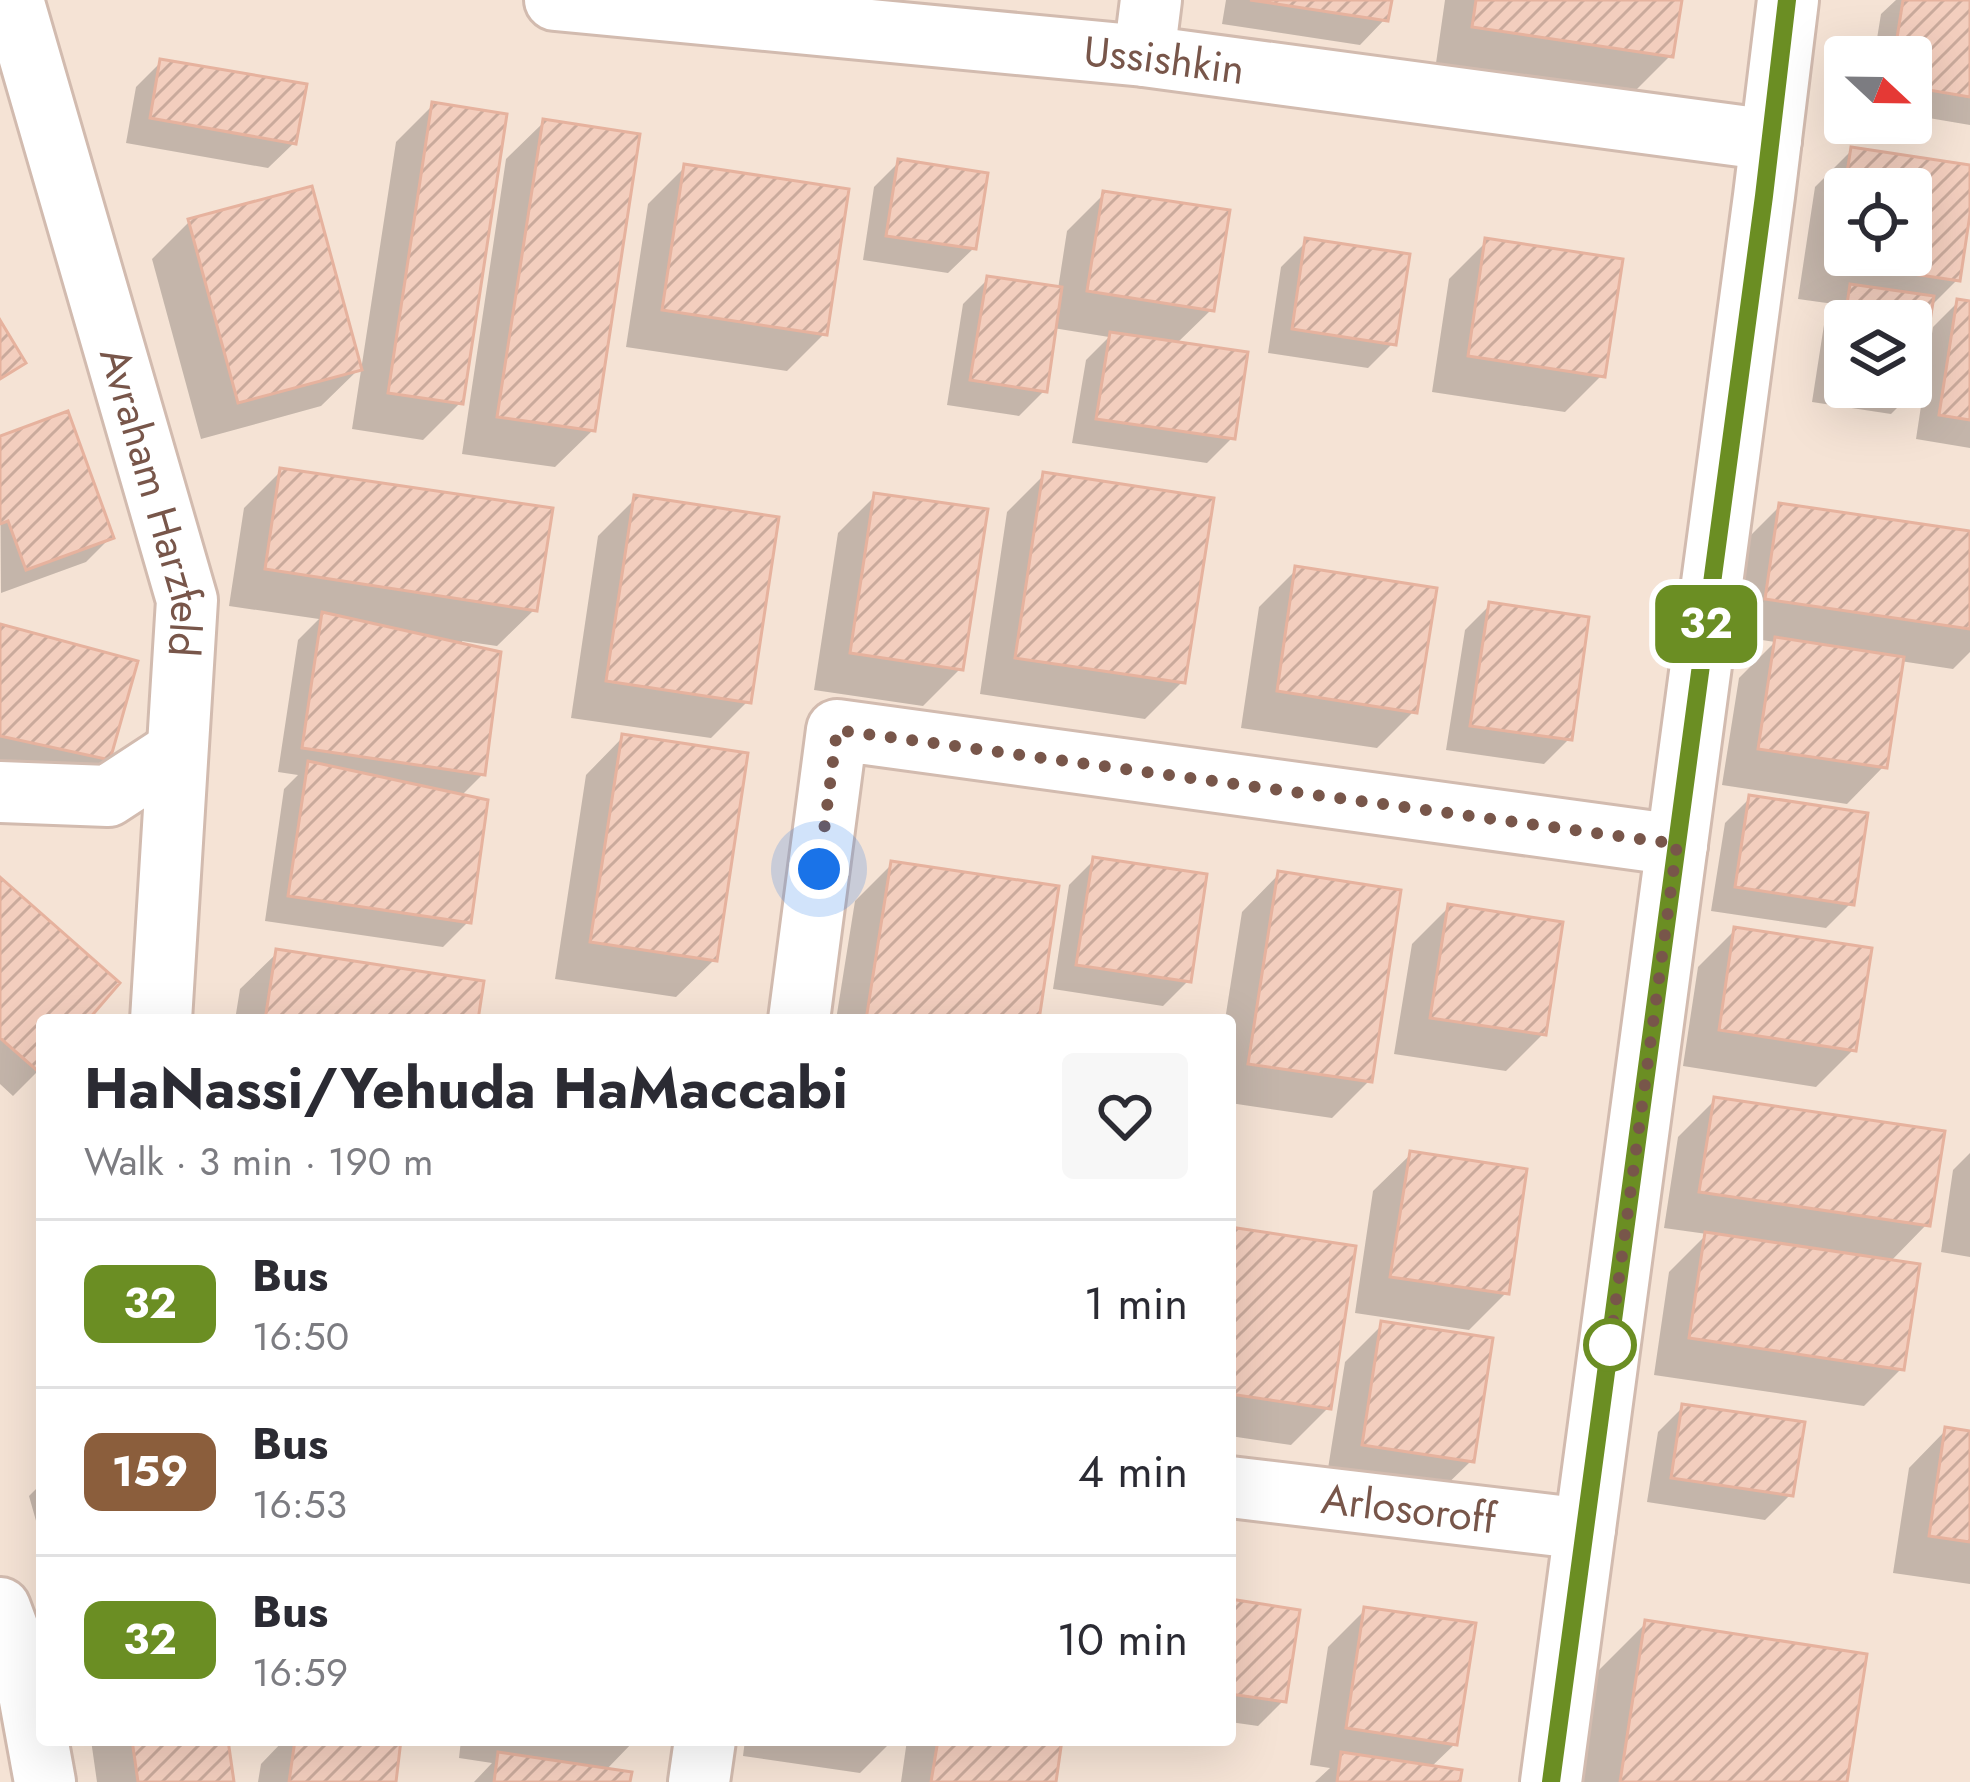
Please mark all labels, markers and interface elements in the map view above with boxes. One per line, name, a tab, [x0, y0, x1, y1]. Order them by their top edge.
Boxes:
street label: Ussishkin	[1081, 20, 1248, 100]
north arrow	[1824, 36, 1932, 144]
map controls	[1824, 36, 1932, 408]
button: locate	[1824, 168, 1932, 276]
button: layers	[1824, 300, 1932, 408]
street label: Avraham Harzfeld	[84, 340, 217, 658]
line badge: 32	[1652, 585, 1760, 663]
text: 32	[1679, 593, 1733, 654]
your location	[789, 839, 849, 899]
text: HaNassi/Yehuda HaMaccabi	[84, 1047, 848, 1129]
button: heart	[1062, 1053, 1188, 1179]
text: Walk · 3 min · 190 m	[84, 1133, 433, 1190]
text: Bus	[252, 1243, 328, 1308]
text: 1 min	[1084, 1271, 1188, 1336]
text: 32	[123, 1273, 177, 1334]
text: 16:50	[252, 1308, 349, 1365]
unlabelled marker	[1585, 1320, 1635, 1370]
text: Bus	[252, 1411, 328, 1476]
text: 4 min	[1078, 1439, 1188, 1504]
text: 159	[112, 1441, 188, 1502]
street label: Arlosoroff	[1318, 1468, 1500, 1549]
text: 16:53	[252, 1476, 347, 1533]
text: Bus	[252, 1579, 328, 1644]
text: 10 min	[1057, 1607, 1188, 1672]
text: 32	[123, 1609, 177, 1670]
text: 16:59	[252, 1644, 348, 1701]

